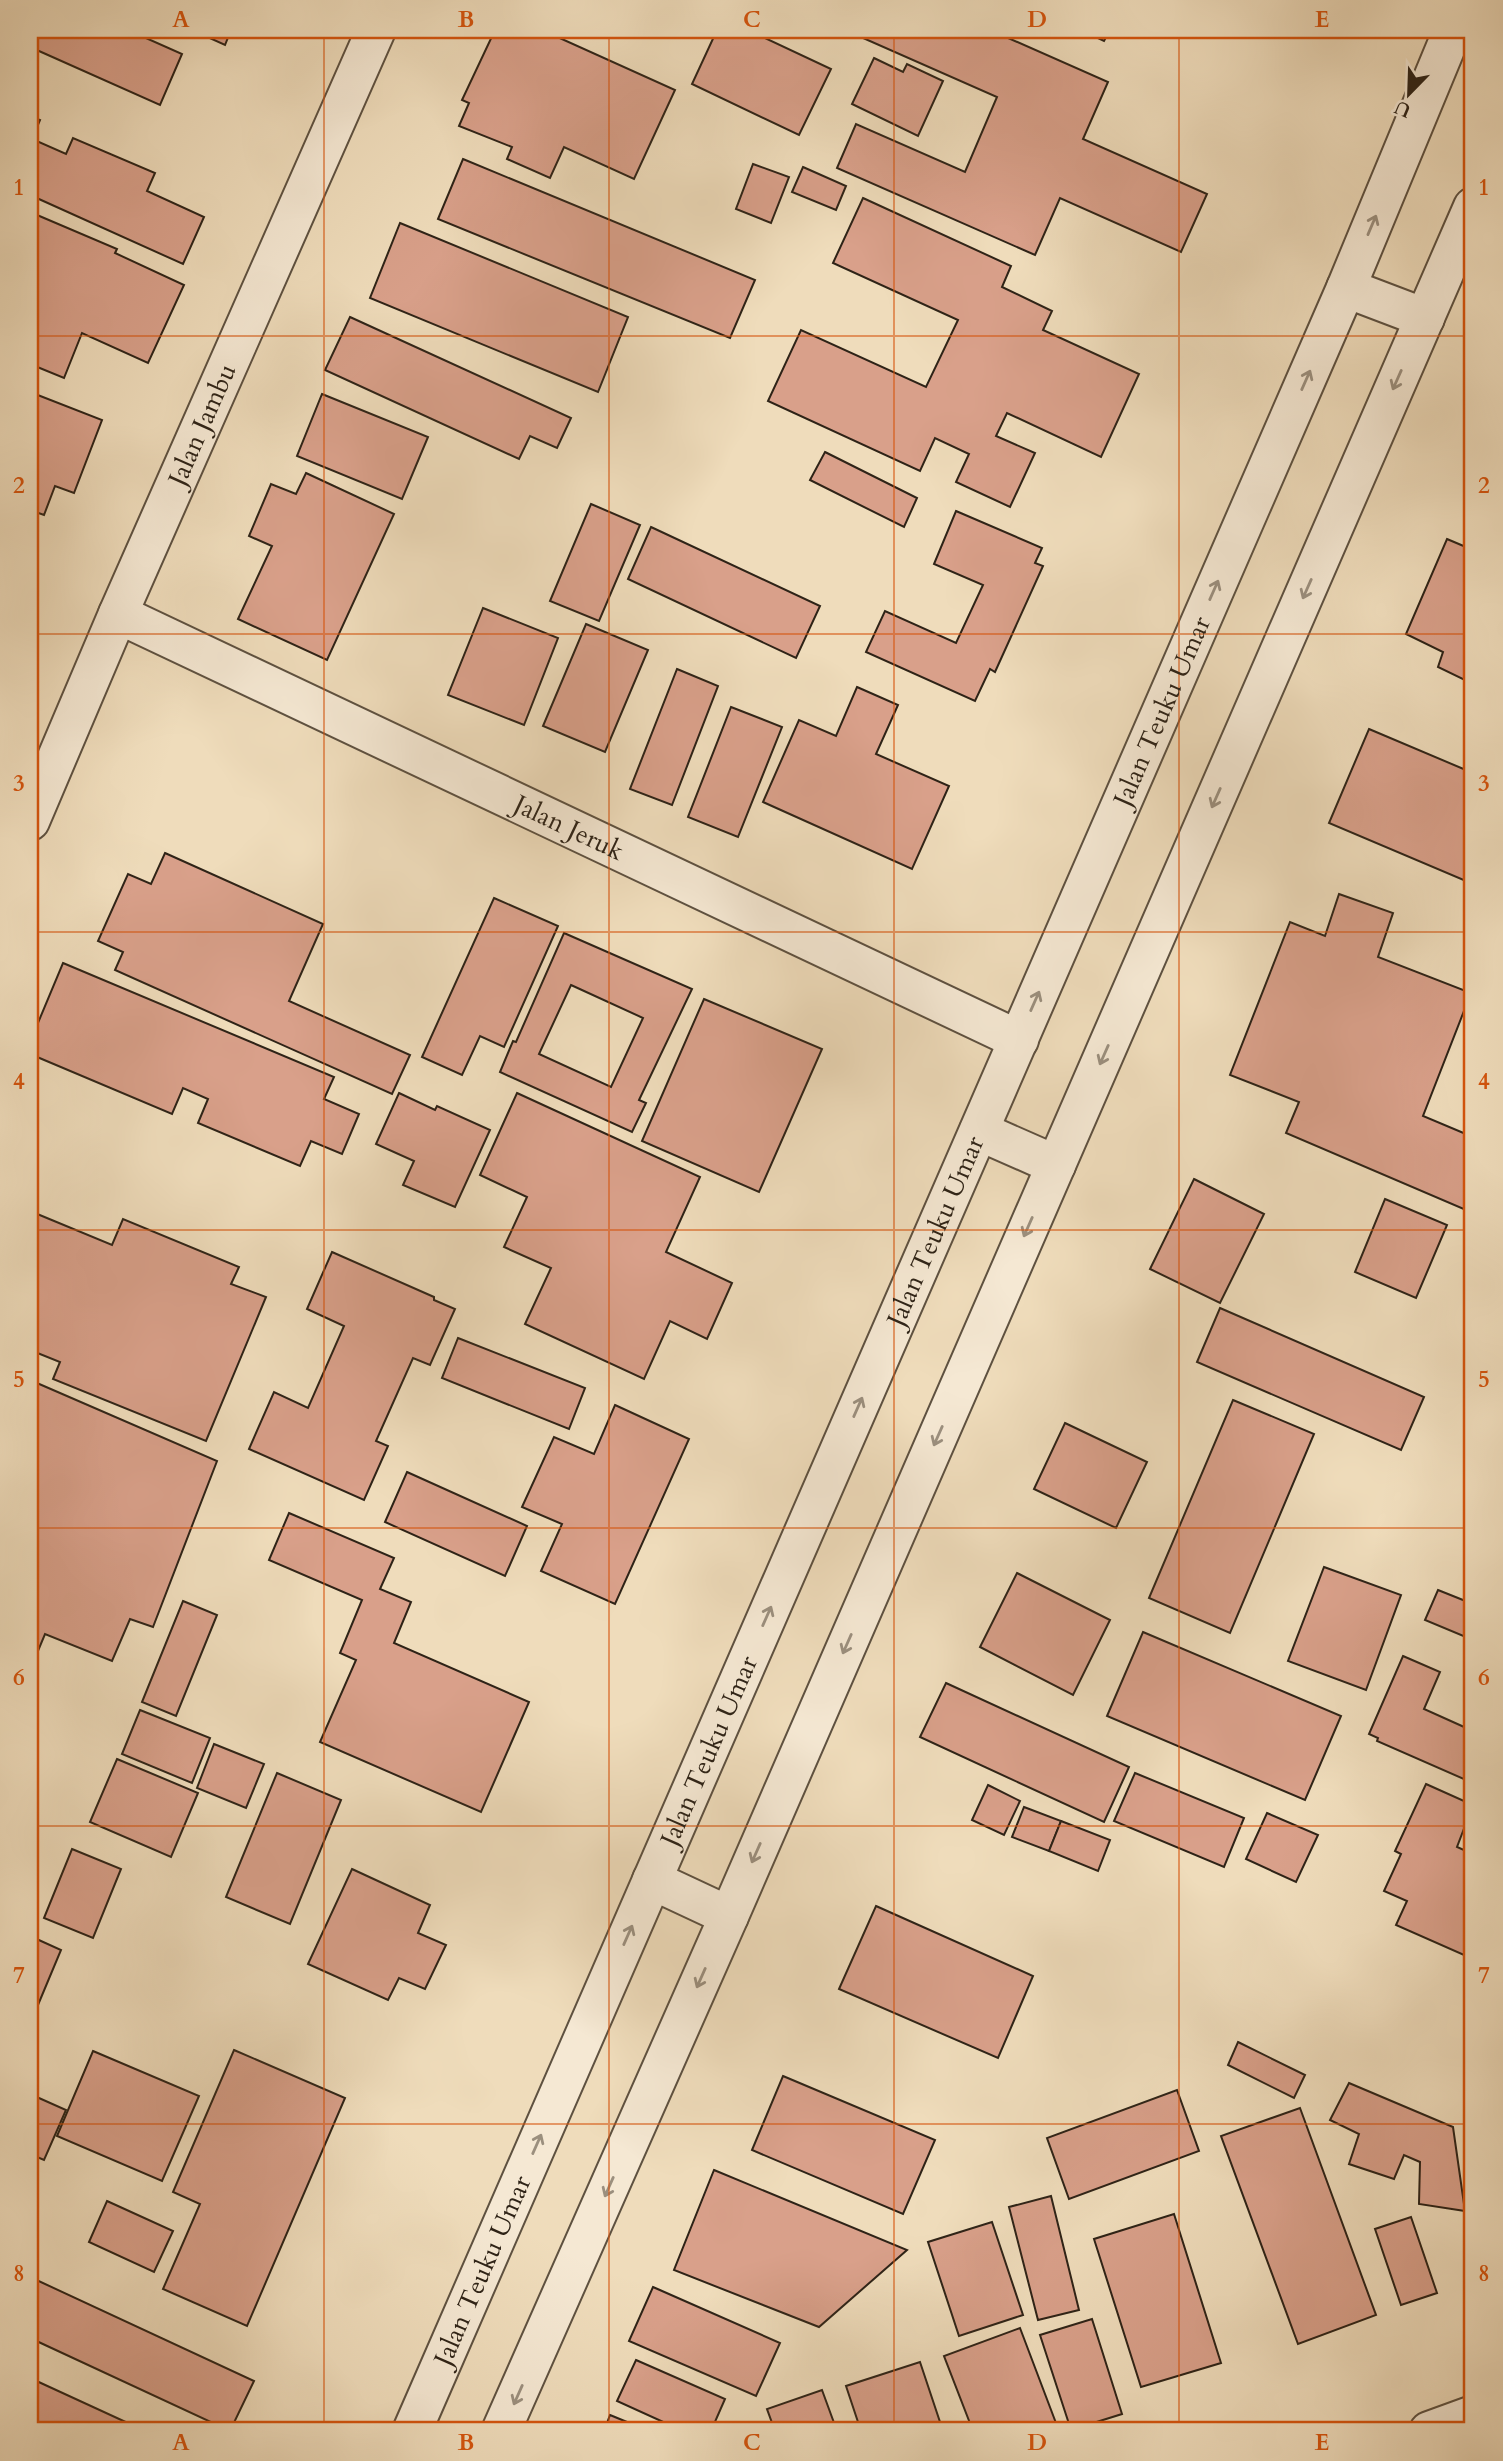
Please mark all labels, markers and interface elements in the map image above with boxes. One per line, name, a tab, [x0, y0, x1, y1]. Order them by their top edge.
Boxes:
text: A	[172, 4, 190, 35]
text: B	[458, 4, 474, 35]
text: C	[743, 4, 761, 35]
text: D	[1027, 4, 1047, 35]
text: E	[1315, 4, 1329, 35]
north arrow	[1374, 60, 1444, 130]
text: U	[1390, 94, 1415, 124]
text: 1	[13, 172, 25, 203]
text: 1	[1478, 172, 1490, 203]
one-way arrow	[1366, 214, 1379, 236]
street label: Jalan Jambu	[158, 358, 244, 495]
one-way arrow	[1390, 369, 1403, 391]
one-way arrow	[1300, 370, 1313, 391]
text: 2	[13, 470, 25, 501]
text: 2	[1478, 470, 1490, 501]
one-way arrow	[1300, 578, 1313, 599]
one-way arrow	[1208, 580, 1221, 602]
street label: Jalan Teuku Umar	[1104, 610, 1219, 816]
text: 3	[13, 768, 25, 799]
text: 3	[1478, 768, 1490, 799]
street label: Jalan Jeruk	[504, 785, 630, 869]
one-way arrow	[1209, 786, 1222, 808]
one-way arrow	[1029, 991, 1042, 1012]
one-way arrow	[1096, 1044, 1109, 1065]
text: 4	[13, 1066, 25, 1097]
text: 4	[1478, 1066, 1490, 1097]
street label: Jalan Teuku Umar	[877, 1130, 992, 1335]
one-way arrow	[1021, 1216, 1034, 1237]
text: 5	[13, 1364, 25, 1395]
text: 5	[1478, 1364, 1490, 1395]
one-way arrow	[853, 1397, 866, 1418]
one-way arrow	[930, 1425, 943, 1446]
one-way arrow	[762, 1605, 775, 1627]
one-way arrow	[840, 1633, 853, 1655]
street label: Jalan Teuku Umar	[651, 1650, 766, 1855]
text: 6	[13, 1662, 25, 1693]
text: 6	[1478, 1662, 1490, 1693]
one-way arrow	[749, 1842, 762, 1863]
one-way arrow	[622, 1925, 635, 1947]
text: 7	[13, 1960, 25, 1991]
text: 7	[1478, 1960, 1490, 1991]
one-way arrow	[694, 1967, 707, 1989]
one-way arrow	[531, 2134, 544, 2155]
street label: Jalan Teuku Umar	[424, 2170, 539, 2375]
one-way arrow	[602, 2175, 615, 2197]
text: 8	[13, 2258, 25, 2289]
text: 8	[1478, 2258, 1490, 2289]
one-way arrow	[510, 2384, 523, 2405]
text: A	[172, 2427, 190, 2458]
text: B	[458, 2427, 474, 2458]
text: C	[743, 2427, 761, 2458]
text: D	[1027, 2427, 1047, 2458]
text: E	[1315, 2427, 1329, 2458]

